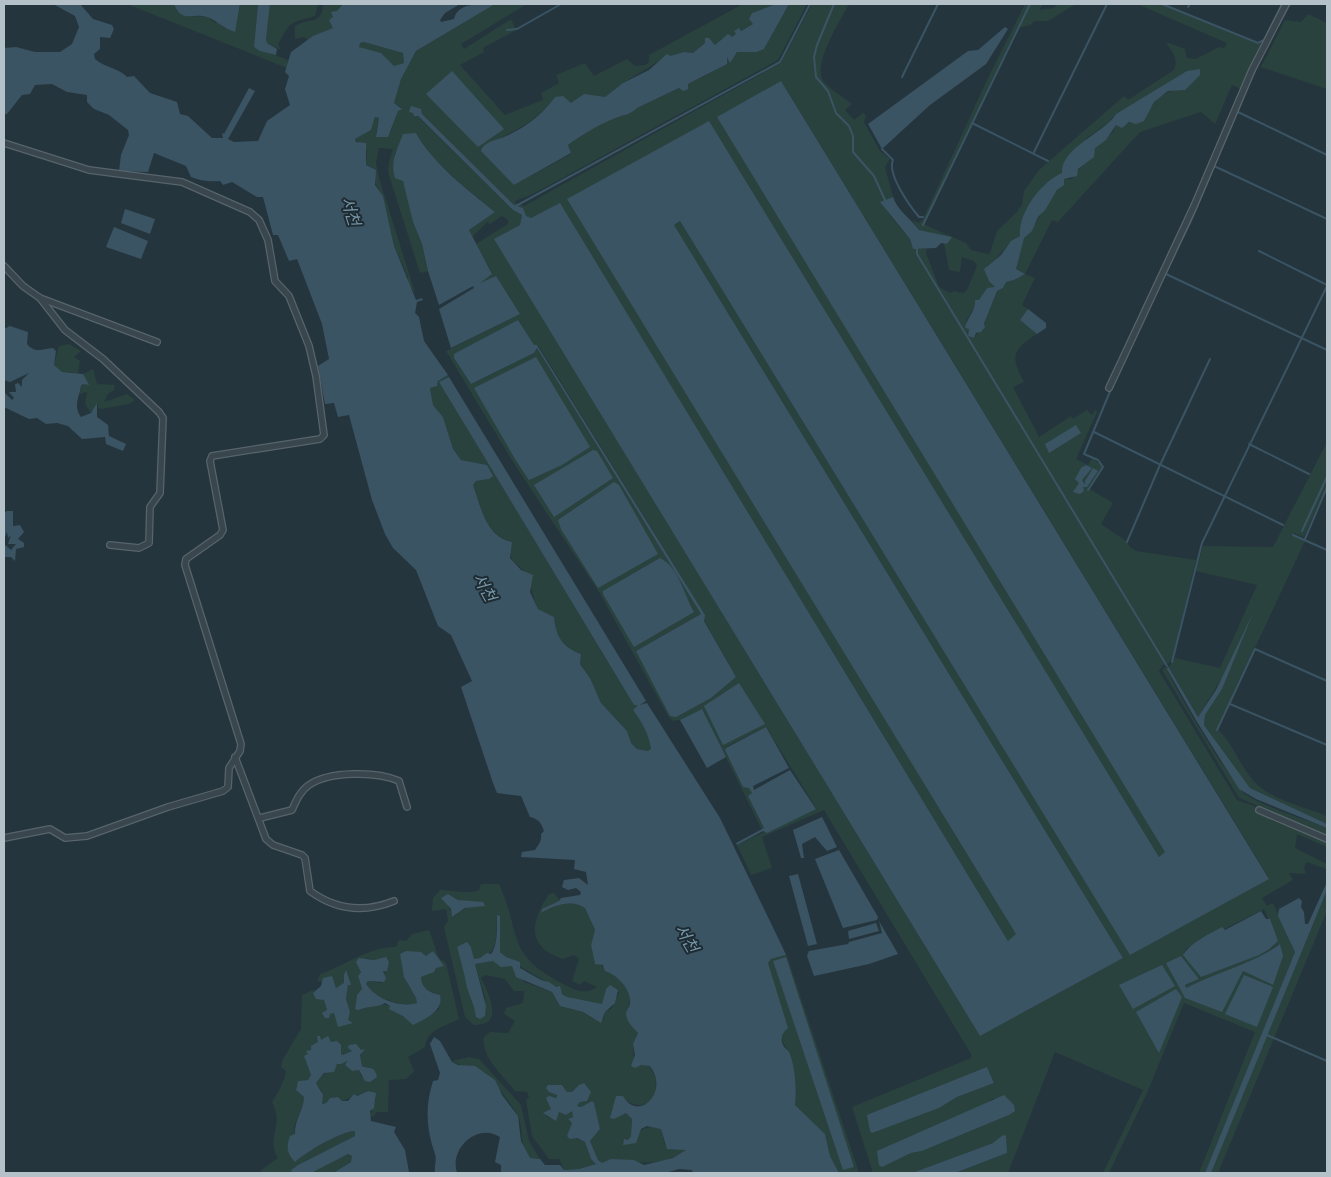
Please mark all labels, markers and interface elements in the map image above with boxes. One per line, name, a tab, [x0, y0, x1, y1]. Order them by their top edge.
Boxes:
water label: 서천	[338, 194, 365, 230]
water label: 서천	[470, 570, 501, 606]
water label: 서천	[672, 921, 703, 957]

